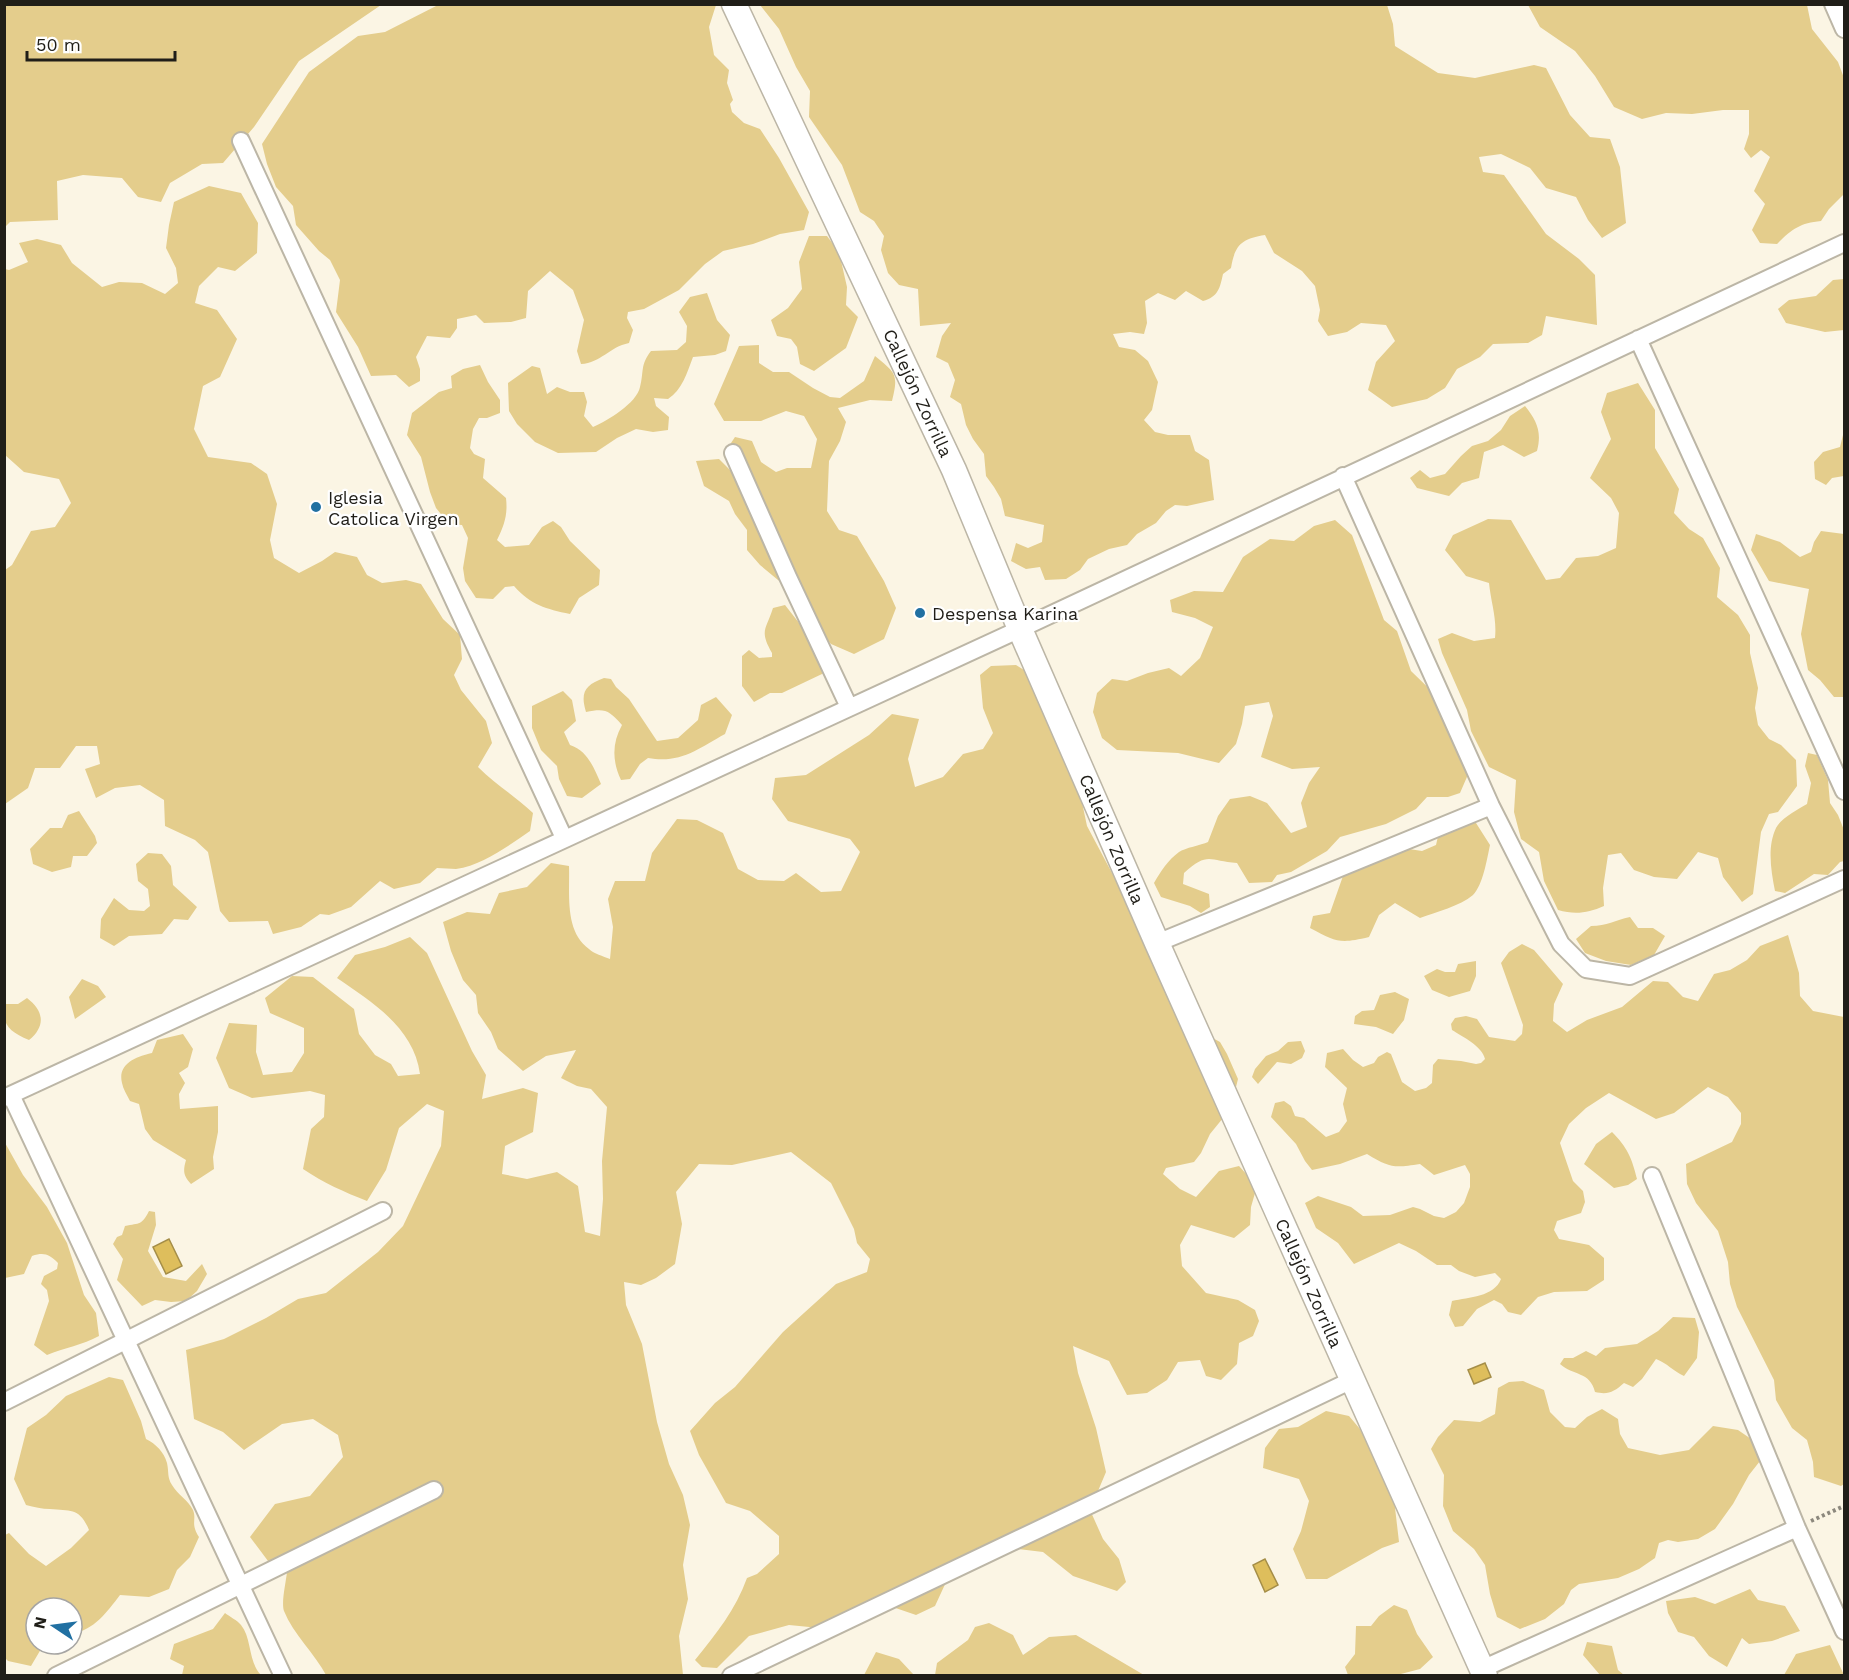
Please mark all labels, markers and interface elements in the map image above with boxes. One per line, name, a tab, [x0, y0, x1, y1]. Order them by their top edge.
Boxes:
scale bar	[27, 24, 176, 62]
text: 50 m	[36, 34, 81, 55]
street label: Callejón Zorrilla	[879, 325, 957, 461]
place label: Iglesia Catolica Virgen	[328, 487, 459, 529]
marker: Iglesia Catolica Virgen	[309, 500, 323, 514]
place label: Despensa Karina	[932, 603, 1078, 624]
marker: Despensa Karina	[913, 606, 927, 620]
street label: Callejón Zorrilla	[1075, 771, 1149, 907]
street label: Callejón Zorrilla	[1271, 1215, 1347, 1351]
north arrow	[24, 1596, 84, 1656]
text: N	[29, 1615, 50, 1631]

